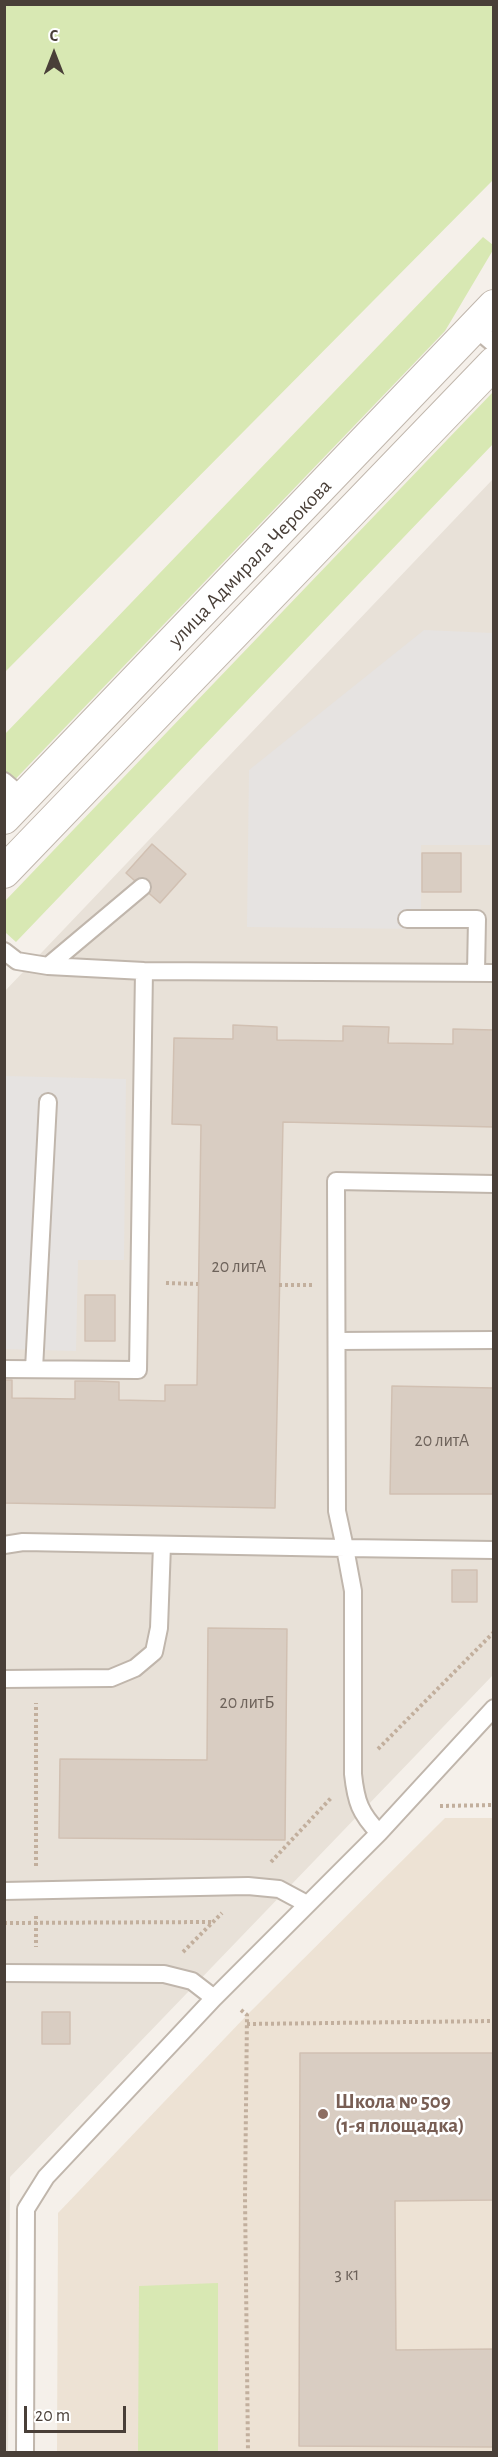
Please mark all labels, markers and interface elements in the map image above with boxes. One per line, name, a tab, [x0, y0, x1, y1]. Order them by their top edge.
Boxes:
north arrow	[24, 24, 84, 84]
text: С	[50, 28, 58, 44]
street label: улица Адмирала Черокова	[163, 474, 337, 652]
house number: 20 литА	[212, 1256, 266, 1278]
house number: 20 литА	[415, 1430, 469, 1452]
house number: 20 литБ	[220, 1692, 274, 1714]
place label: Школа № 509 (1-я площадка)	[335, 2089, 465, 2139]
marker: Школа № 509 (1-я площадка)	[316, 2107, 330, 2121]
house number: 3 к1	[335, 2264, 359, 2286]
scale bar	[27, 2394, 129, 2432]
text: 20 m	[35, 2407, 70, 2425]

